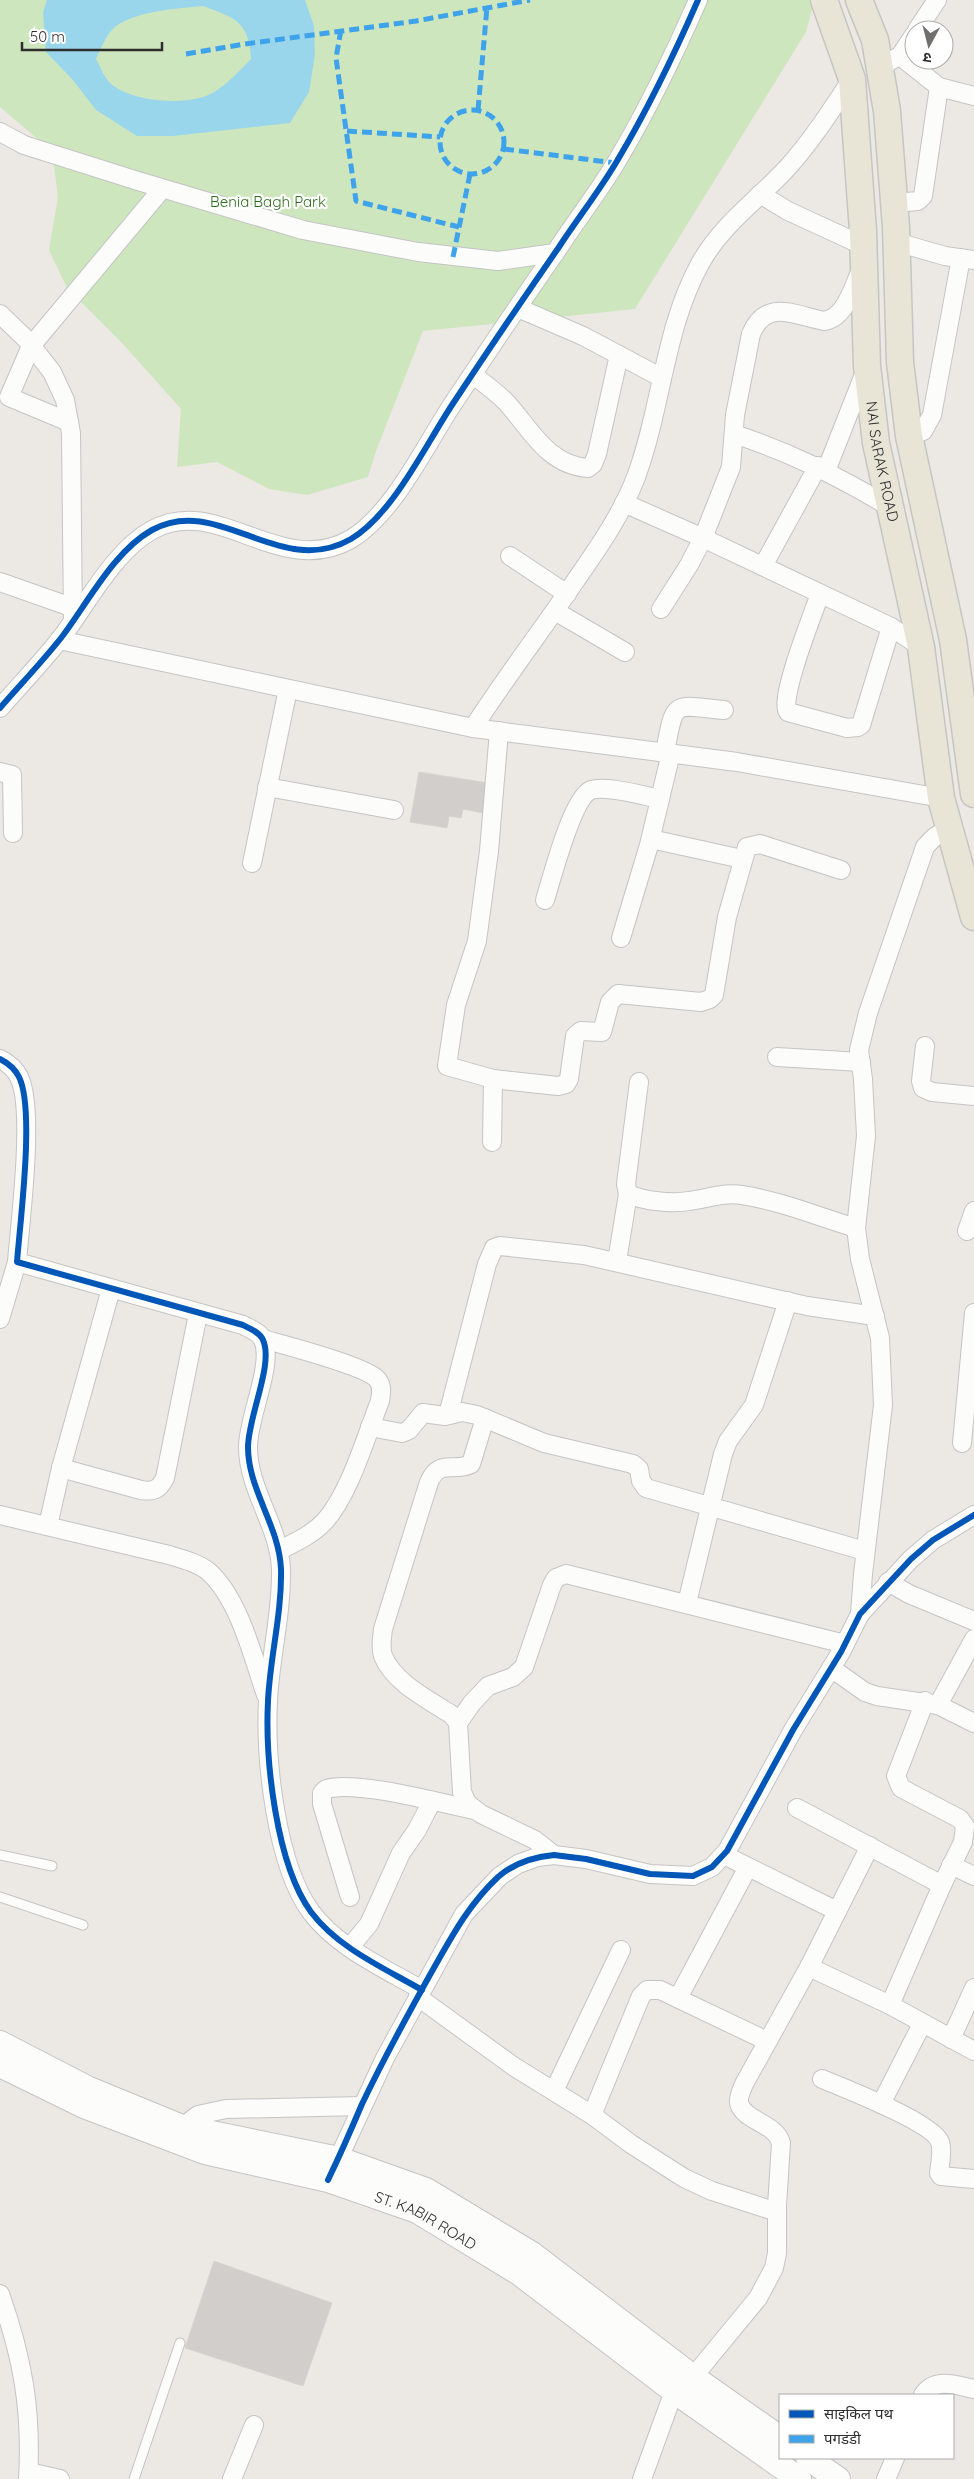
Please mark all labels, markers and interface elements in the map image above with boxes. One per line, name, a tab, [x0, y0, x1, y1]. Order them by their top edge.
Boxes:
scale bar	[22, 20, 162, 52]
north arrow	[904, 20, 954, 70]
text: 50 m	[30, 27, 65, 46]
text: उ	[921, 48, 933, 67]
park label: Benia Bagh Park	[210, 192, 326, 211]
street label: NAI SARAK ROAD	[862, 400, 903, 524]
street label: ST. KABIR ROAD	[372, 2187, 480, 2254]
legend	[779, 2394, 954, 2459]
text: साइकिल पथ	[824, 2404, 894, 2423]
text: पगडंडी	[824, 2429, 862, 2448]

